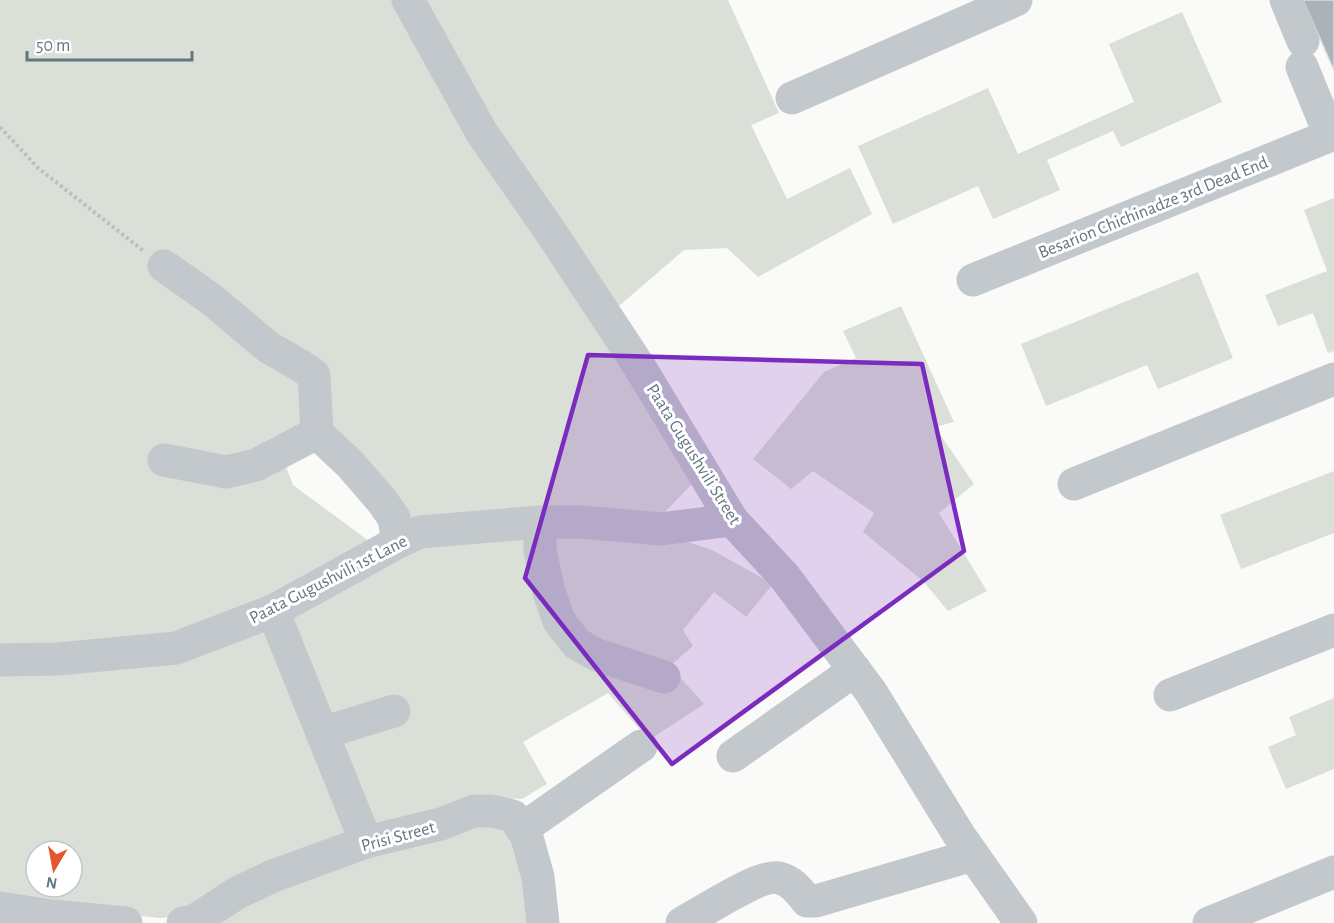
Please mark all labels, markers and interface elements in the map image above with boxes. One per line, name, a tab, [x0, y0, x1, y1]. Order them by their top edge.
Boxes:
scale bar	[27, 24, 192, 62]
text: 50 m	[36, 37, 70, 55]
street label: Besarion Chichinadze 3rd Dead End	[1036, 154, 1271, 262]
street label: Paata Gugushvili Street	[643, 381, 744, 528]
street label: Paata Gugushvili 1st Lane	[247, 532, 410, 627]
street label: Prisi Street	[359, 818, 437, 855]
north arrow	[24, 839, 84, 899]
text: N	[45, 874, 58, 892]

